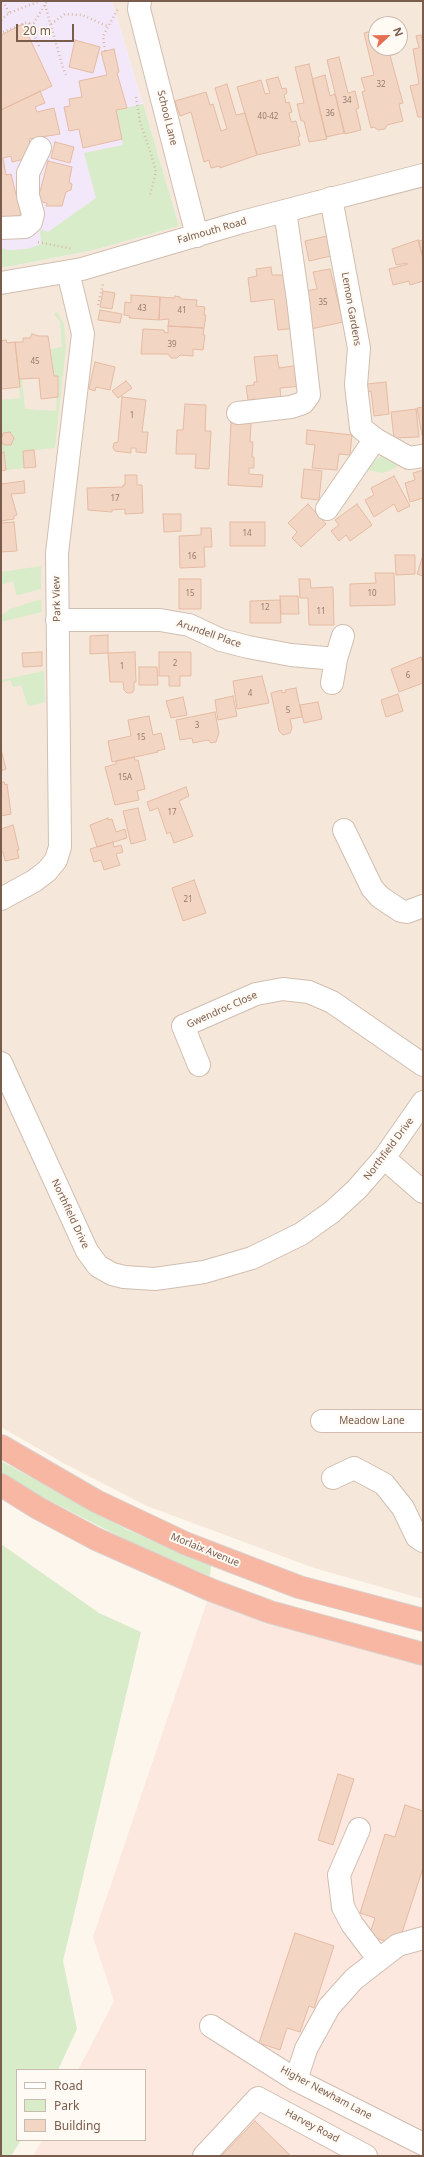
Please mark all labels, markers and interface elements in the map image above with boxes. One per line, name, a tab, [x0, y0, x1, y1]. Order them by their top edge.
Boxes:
scale bar	[18, 16, 76, 42]
north arrow	[368, 16, 408, 56]
text: 20 m	[23, 22, 51, 39]
text: N	[390, 25, 407, 39]
house number: 32	[376, 80, 386, 90]
street label: School Lane	[154, 89, 180, 147]
house number: 34	[342, 96, 352, 106]
house number: 36	[325, 109, 335, 119]
house number: 40-42	[258, 112, 278, 122]
street label: Falmouth Road	[176, 215, 248, 247]
street label: Lemon Gardens	[339, 271, 363, 347]
house number: 35	[318, 298, 328, 308]
house number: 43	[137, 304, 147, 314]
house number: 41	[177, 306, 187, 316]
house number: 39	[167, 340, 177, 350]
house number: 45	[30, 357, 40, 367]
house number: 1	[130, 411, 134, 421]
house number: 17	[110, 494, 120, 504]
house number: 14	[242, 529, 252, 539]
house number: 16	[187, 552, 197, 562]
street label: Park View	[51, 576, 63, 622]
house number: 15	[185, 589, 195, 599]
house number: 10	[367, 589, 377, 599]
house number: 12	[260, 603, 270, 613]
house number: 11	[316, 607, 326, 617]
street label: Arundell Place	[175, 617, 243, 651]
house number: 2	[173, 659, 177, 669]
house number: 1	[120, 662, 124, 672]
house number: 6	[406, 671, 410, 681]
house number: 4	[248, 689, 252, 699]
house number: 5	[286, 706, 290, 716]
house number: 3	[195, 721, 199, 731]
house number: 15	[136, 733, 146, 743]
house number: 15A	[118, 773, 132, 783]
house number: 17	[167, 808, 177, 818]
house number: 21	[183, 895, 193, 905]
street label: Gwendroc Close	[185, 989, 259, 1031]
street label: Northfield Drive	[362, 1115, 416, 1183]
street label: Northfield Drive	[49, 1177, 91, 1251]
street label: Meadow Lane	[339, 1415, 405, 1427]
street label: Morlaix Avenue	[169, 1531, 241, 1569]
street label: Higher Newham Lane	[278, 2064, 374, 2122]
legend	[16, 2069, 146, 2141]
text: Road	[54, 2077, 83, 2094]
text: Park	[54, 2097, 79, 2114]
street label: Harvey Road	[283, 2107, 341, 2145]
text: Building	[54, 2117, 101, 2134]

